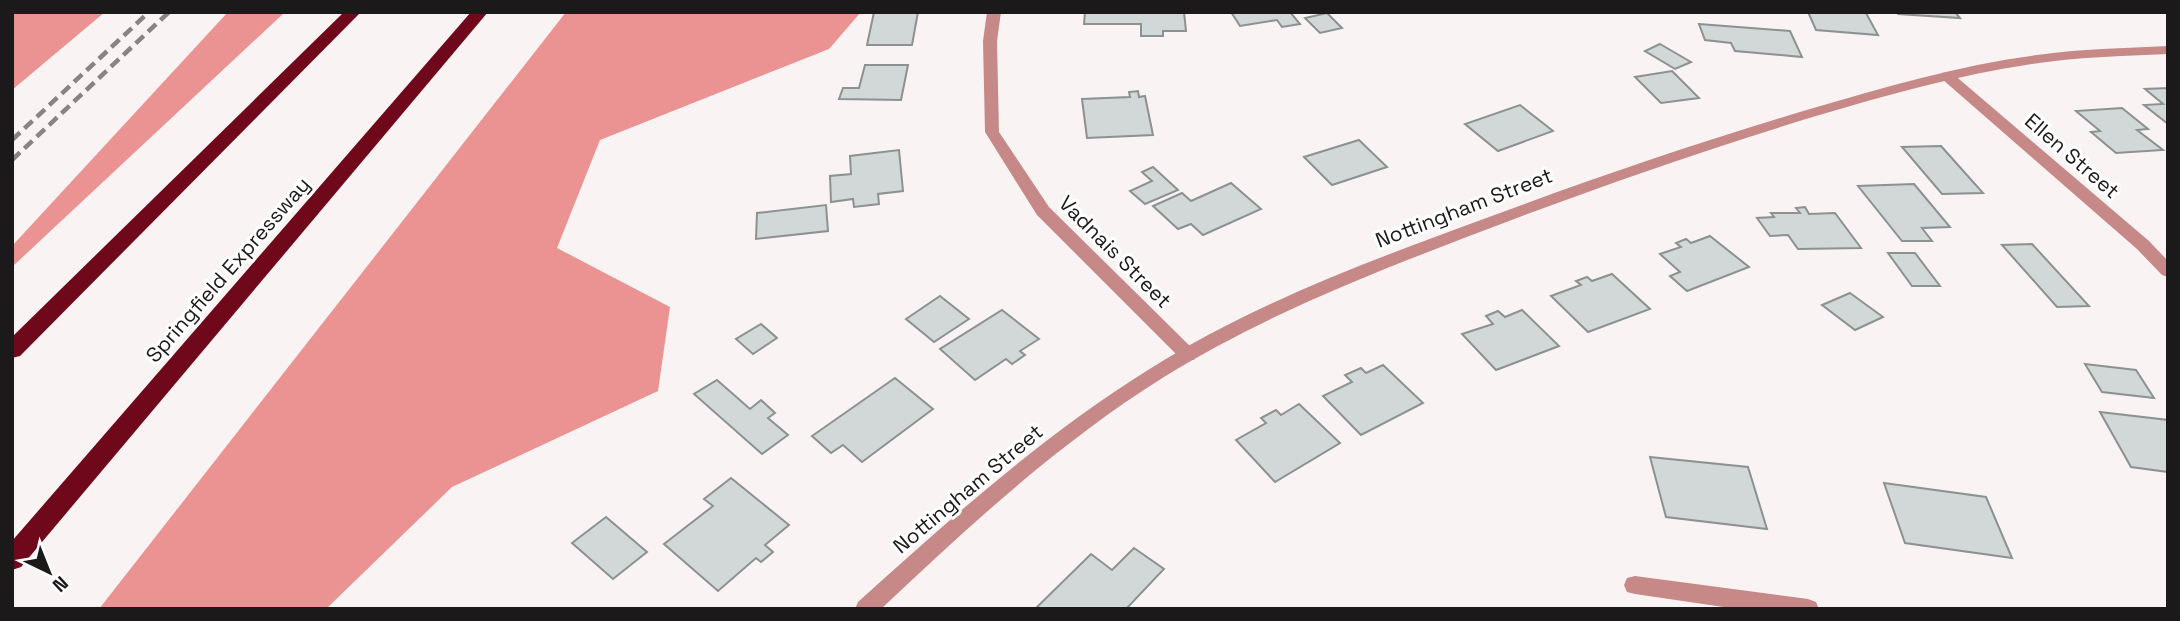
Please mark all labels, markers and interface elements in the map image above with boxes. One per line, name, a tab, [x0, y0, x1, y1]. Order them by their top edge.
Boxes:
street label: Ellen Street	[2019, 107, 2125, 204]
street label: Nottingham Street	[1371, 161, 1556, 254]
street label: Springfield Expressway	[140, 171, 316, 368]
street label: Vadnais Street	[1053, 190, 1177, 314]
street label: Nottingham Street	[887, 418, 1048, 559]
north arrow	[14, 537, 84, 607]
text: N	[47, 571, 73, 598]

